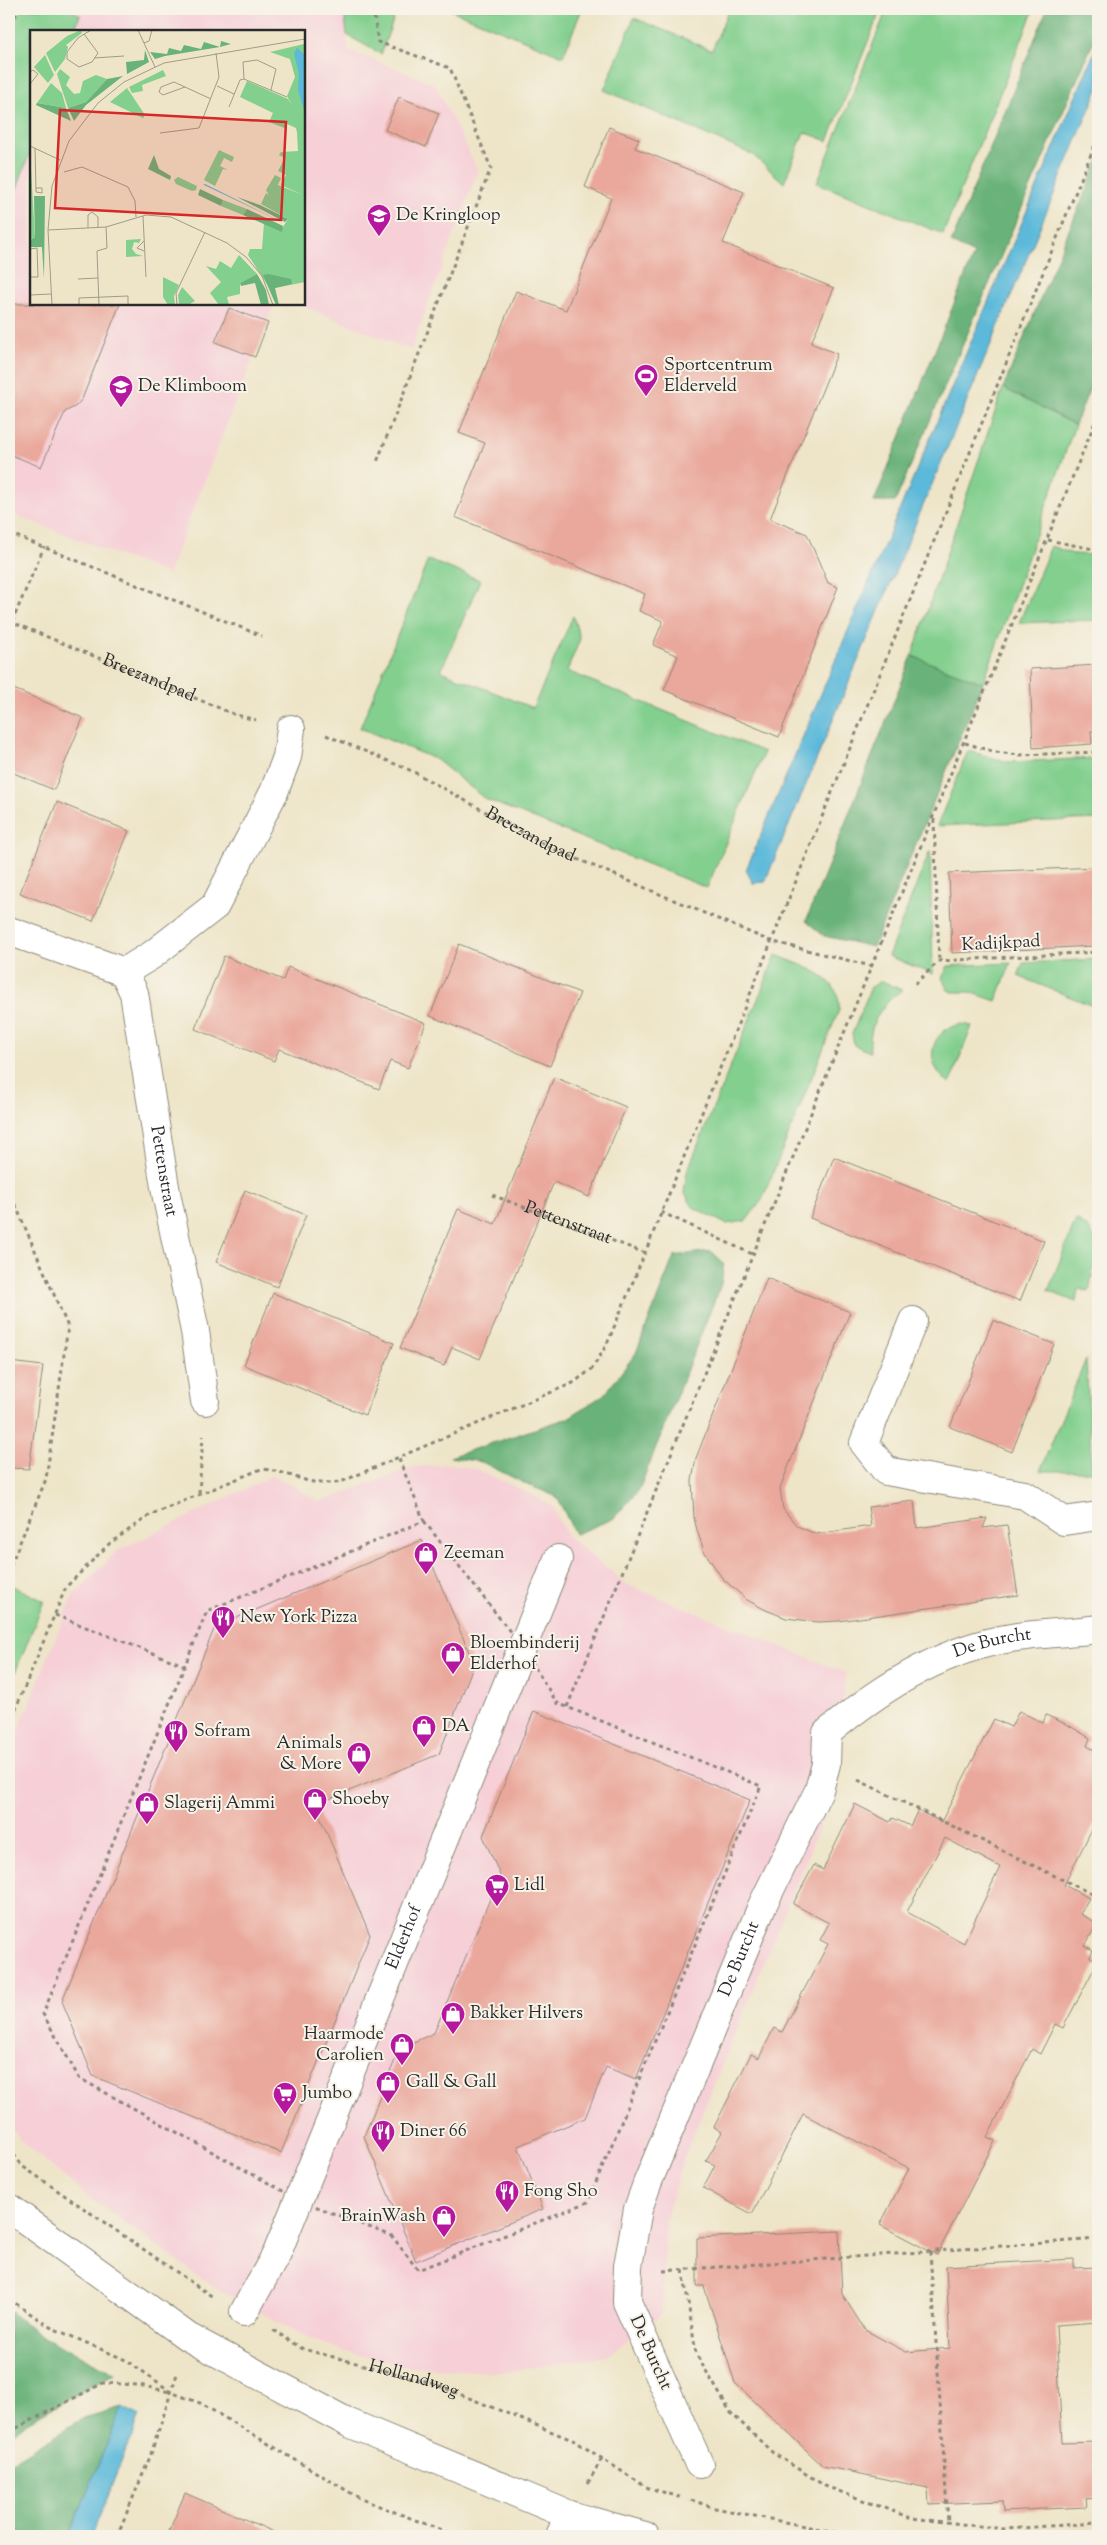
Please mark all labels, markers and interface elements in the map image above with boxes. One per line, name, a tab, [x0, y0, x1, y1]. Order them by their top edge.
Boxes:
inset map	[30, 30, 305, 305]
school or university icon: De Kringloop	[366, 203, 392, 237]
place label: De Kringloop	[396, 203, 501, 229]
place label: Sportcentrum Elderveld	[664, 353, 773, 400]
sports icon: Sportcentrum Elderveld	[633, 363, 659, 397]
school or university icon: De Klimboom	[108, 374, 134, 408]
place label: De Klimboom	[138, 374, 247, 400]
street label: Breezandpad	[98, 648, 199, 710]
street label: Breezandpad	[480, 801, 579, 870]
street label: Kadijkpad	[961, 929, 1041, 959]
street label: Pettenstraat	[142, 1124, 184, 1219]
street label: Pettenstraat	[520, 1195, 615, 1252]
shop icon: Zeeman	[413, 1541, 439, 1575]
place label: Zeeman	[444, 1541, 505, 1567]
restaurant icon: New York Pizza	[210, 1605, 236, 1639]
place label: New York Pizza	[240, 1605, 358, 1631]
street label: De Burcht	[950, 1622, 1033, 1666]
place label: Bloembinderij Elderhof	[470, 1631, 580, 1678]
shop icon: Bloembinderij Elderhof	[440, 1641, 466, 1675]
shop icon: DA	[411, 1714, 437, 1748]
place label: DA	[442, 1714, 470, 1740]
restaurant icon: Sofram	[163, 1719, 189, 1753]
place label: Sofram	[194, 1719, 251, 1745]
place label: Animals & More	[276, 1731, 342, 1778]
shop icon: Animals & More	[346, 1741, 372, 1775]
shop icon: Shoeby	[302, 1787, 328, 1821]
place label: Shoeby	[332, 1787, 389, 1813]
shop icon: Slagerij Ammi	[134, 1791, 160, 1825]
place label: Slagerij Ammi	[164, 1791, 275, 1817]
supermarket icon: Lidl	[484, 1873, 510, 1907]
place label: Lidl	[514, 1873, 545, 1899]
street label: Elderhof	[380, 1901, 430, 1974]
street label: De Burcht	[713, 1917, 767, 2001]
shop icon: Bakker Hilvers	[440, 2001, 466, 2035]
place label: Bakker Hilvers	[470, 2001, 583, 2027]
place label: Haarmode Carolien	[304, 2022, 384, 2069]
shop icon: Haarmode Carolien	[389, 2032, 415, 2066]
shop icon: Gall & Gall	[375, 2070, 401, 2104]
place label: Gall & Gall	[406, 2070, 497, 2096]
supermarket icon: Jumbo	[272, 2081, 298, 2115]
place label: Jumbo	[301, 2081, 352, 2107]
restaurant icon: Diner 66	[370, 2119, 396, 2153]
place label: Diner 66	[400, 2119, 467, 2145]
restaurant icon: Fong Sho	[494, 2179, 520, 2213]
place label: Fong Sho	[524, 2179, 598, 2205]
place label: BrainWash	[341, 2204, 426, 2230]
shop icon: BrainWash	[431, 2204, 457, 2238]
street label: De Burcht	[622, 2311, 678, 2395]
street label: Hollandweg	[365, 2354, 463, 2405]

